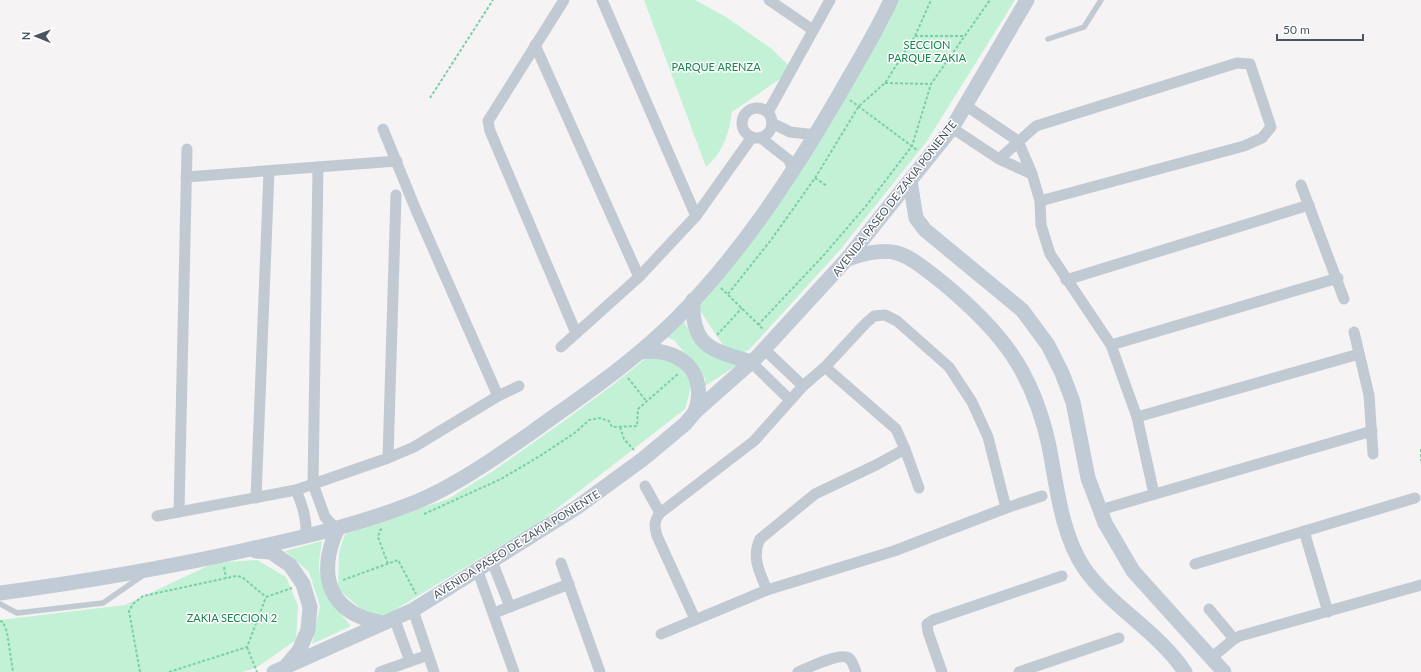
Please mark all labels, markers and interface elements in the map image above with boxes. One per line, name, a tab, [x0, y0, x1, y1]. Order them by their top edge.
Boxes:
north arrow	[16, 16, 56, 56]
scale bar	[1277, 16, 1363, 42]
text: 50 m	[1283, 22, 1310, 37]
text: N	[19, 31, 32, 40]
park label: SECCION PARQUE ZAKIA	[888, 38, 967, 64]
park label: PARQUE ARENZA	[671, 60, 761, 73]
street label: AVENIDA PASEO DE ZAKIA PONIENTE	[829, 118, 959, 278]
street label: AVENIDA PASEO DE ZAKIA PONIENTE	[430, 487, 602, 601]
park label: ZAKIA SECCION 2	[187, 611, 277, 624]

